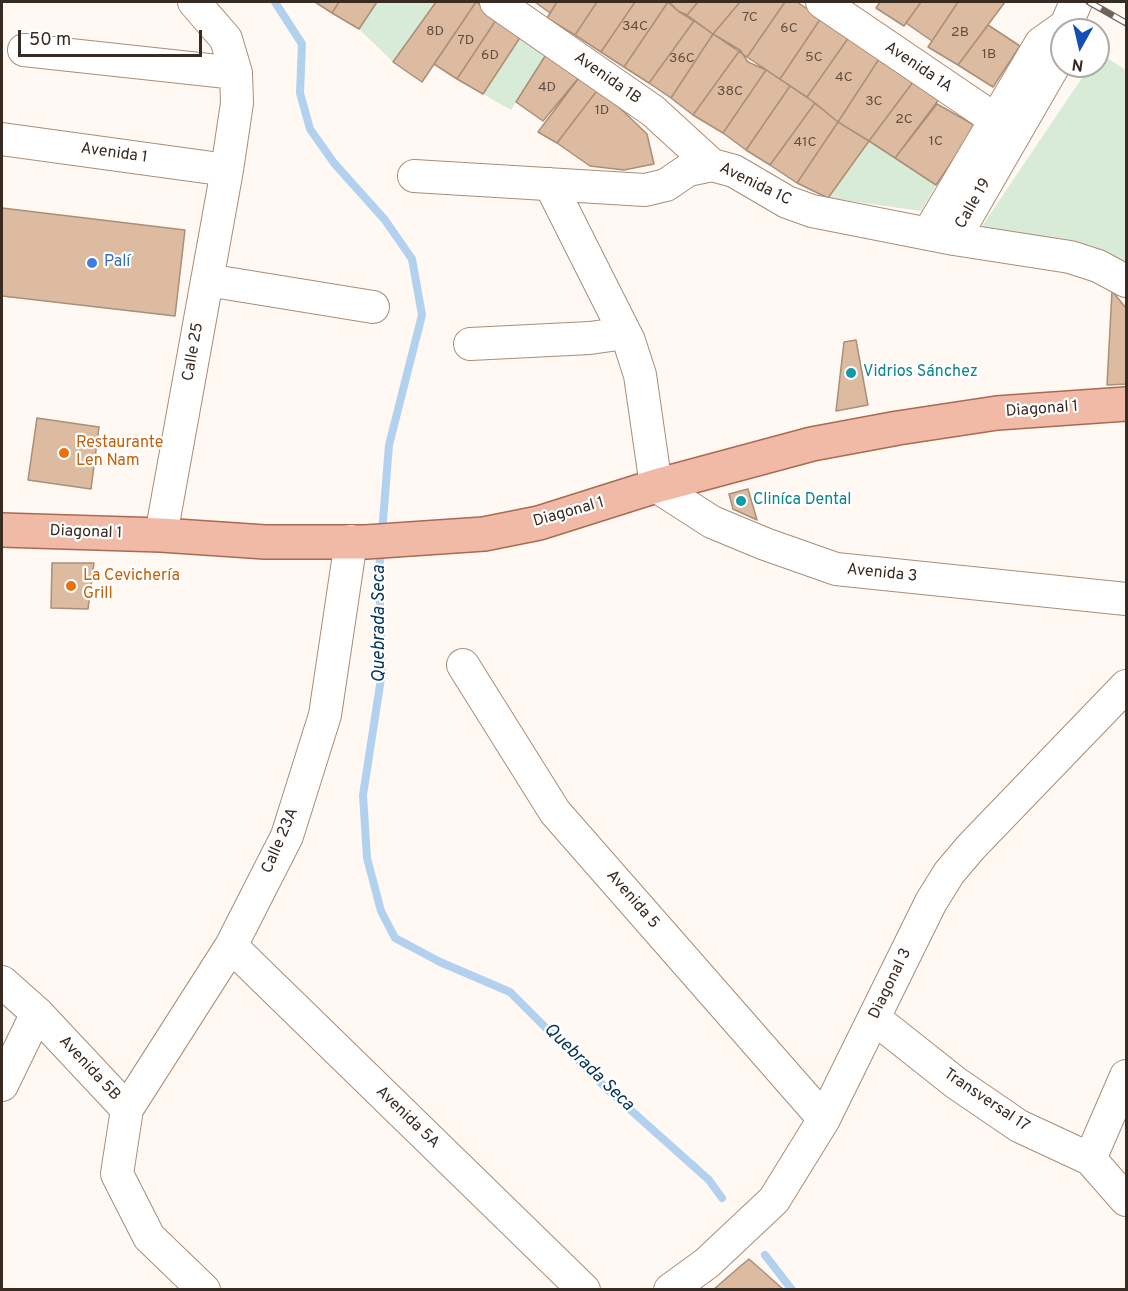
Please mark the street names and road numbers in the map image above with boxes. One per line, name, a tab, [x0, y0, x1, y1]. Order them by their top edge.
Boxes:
street label: Avenida 1A	[880, 38, 956, 98]
street label: Avenida 1B	[570, 49, 644, 109]
street label: Avenida 1	[79, 140, 149, 168]
street label: Avenida 1C	[716, 159, 794, 211]
street label: Calle 19	[952, 175, 996, 233]
street label: Calle 25	[179, 321, 209, 383]
street label: Diagonal 1	[1005, 398, 1079, 422]
street label: Diagonal 1	[531, 494, 607, 532]
street label: Diagonal 1	[49, 522, 123, 544]
street label: Avenida 3	[846, 561, 918, 587]
street label: Calle 23A	[259, 805, 303, 877]
street label: Avenida 5	[601, 867, 663, 933]
street label: Diagonal 3	[866, 945, 916, 1023]
street label: Avenida 5B	[54, 1033, 124, 1105]
street label: Transversal 17	[939, 1065, 1033, 1137]
street label: Avenida 5A	[371, 1083, 443, 1153]

